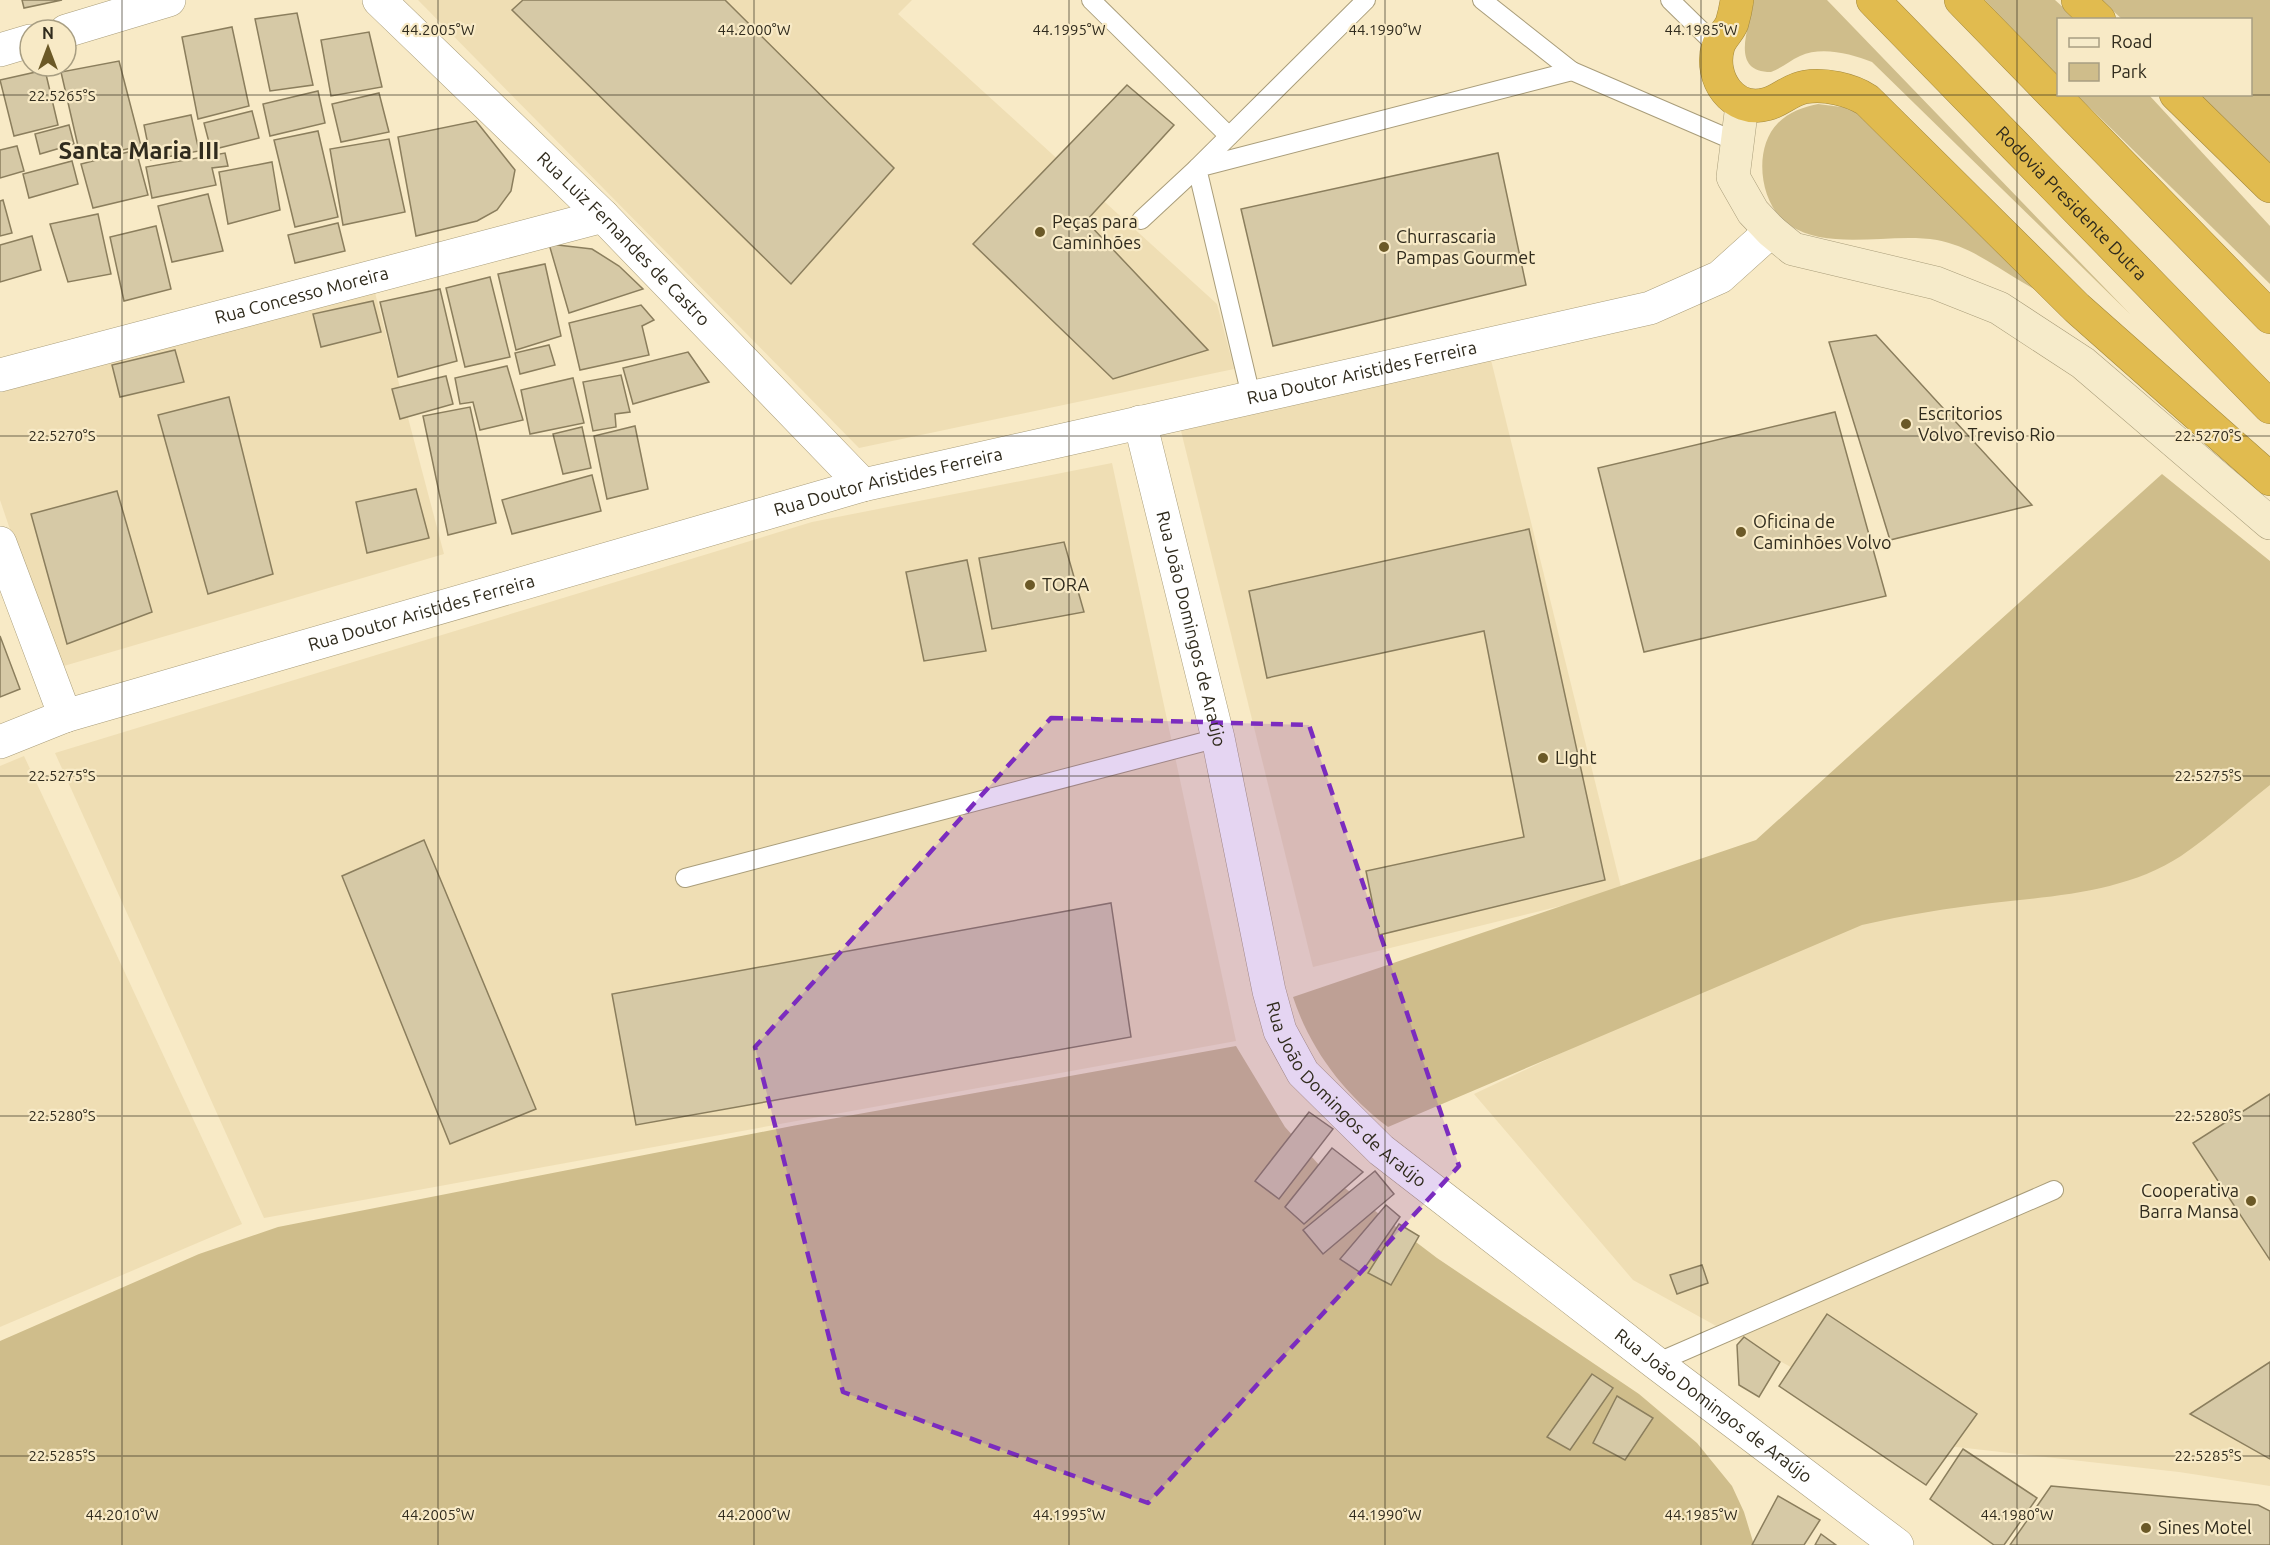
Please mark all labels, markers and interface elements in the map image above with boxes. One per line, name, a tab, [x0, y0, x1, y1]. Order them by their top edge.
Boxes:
north arrow	[18, 18, 78, 78]
legend	[2057, 18, 2252, 96]
text: 44.2005°W	[401, 21, 475, 38]
text: 44.2000°W	[717, 21, 791, 38]
text: 44.1995°W	[1032, 21, 1106, 38]
text: 44.1990°W	[1348, 21, 1422, 38]
text: 44.1985°W	[1664, 21, 1738, 38]
text: N	[42, 24, 54, 42]
text: Road	[2111, 31, 2153, 51]
text: Park	[2111, 61, 2147, 81]
text: 22.5265°S	[28, 87, 96, 104]
street label: Rodovia Presidente Dutra	[1993, 122, 2151, 284]
district label: Santa Maria III	[59, 137, 219, 164]
street label: Rua Luiz Fernandes de Castro	[534, 147, 715, 330]
place label: Peças para Caminhões	[1052, 211, 1141, 252]
marker: Peças para Caminhões	[1033, 225, 1047, 239]
place label: Churrascaria Pampas Gourmet	[1396, 226, 1535, 267]
marker: Churrascaria Pampas Gourmet	[1377, 240, 1391, 254]
street label: Rua Concesso Moreira	[213, 262, 390, 327]
street label: Rua Doutor Aristides Ferreira	[1245, 336, 1478, 407]
place label: Escritorios Volvo Treviso Rio	[1918, 403, 2055, 444]
marker: Escritorios Volvo Treviso Rio	[1899, 417, 1913, 431]
text: 22.5270°S	[28, 427, 96, 444]
text: 22.5270°S	[2174, 427, 2242, 444]
street label: Rua Doutor Aristides Ferreira	[771, 443, 1004, 519]
street label: Rua João Domingos de Araújo	[1153, 509, 1230, 748]
place label: Oficina de Caminhões Volvo	[1753, 511, 1891, 552]
marker: Oficina de Caminhões Volvo	[1734, 525, 1748, 539]
street label: Rua Doutor Aristides Ferreira	[305, 570, 537, 654]
place label: TORA	[1042, 574, 1089, 594]
marker: TORA	[1023, 578, 1037, 592]
place label: LIght	[1555, 747, 1596, 767]
marker: LIght	[1536, 751, 1550, 765]
text: 22.5275°S	[28, 767, 96, 784]
text: 22.5275°S	[2174, 767, 2242, 784]
street label: Rua João Domingos de Araújo	[1263, 999, 1431, 1190]
text: 22.5280°S	[28, 1107, 96, 1124]
text: 22.5280°S	[2174, 1107, 2242, 1124]
place label: Cooperativa Barra Mansa	[2139, 1180, 2239, 1221]
marker: Cooperativa Barra Mansa	[2244, 1194, 2258, 1208]
street label: Rua João Domingos de Araújo	[1611, 1324, 1816, 1486]
text: 22.5285°S	[28, 1447, 96, 1464]
text: 22.5285°S	[2174, 1447, 2242, 1464]
text: 44.2010°W	[85, 1506, 159, 1523]
text: 44.2005°W	[401, 1506, 475, 1523]
text: 44.2000°W	[717, 1506, 791, 1523]
text: 44.1995°W	[1032, 1506, 1106, 1523]
text: 44.1990°W	[1348, 1506, 1422, 1523]
text: 44.1985°W	[1664, 1506, 1738, 1523]
text: 44.1980°W	[1980, 1506, 2054, 1523]
place label: Sines Motel	[2158, 1517, 2252, 1537]
marker: Sines Motel	[2139, 1521, 2153, 1535]

